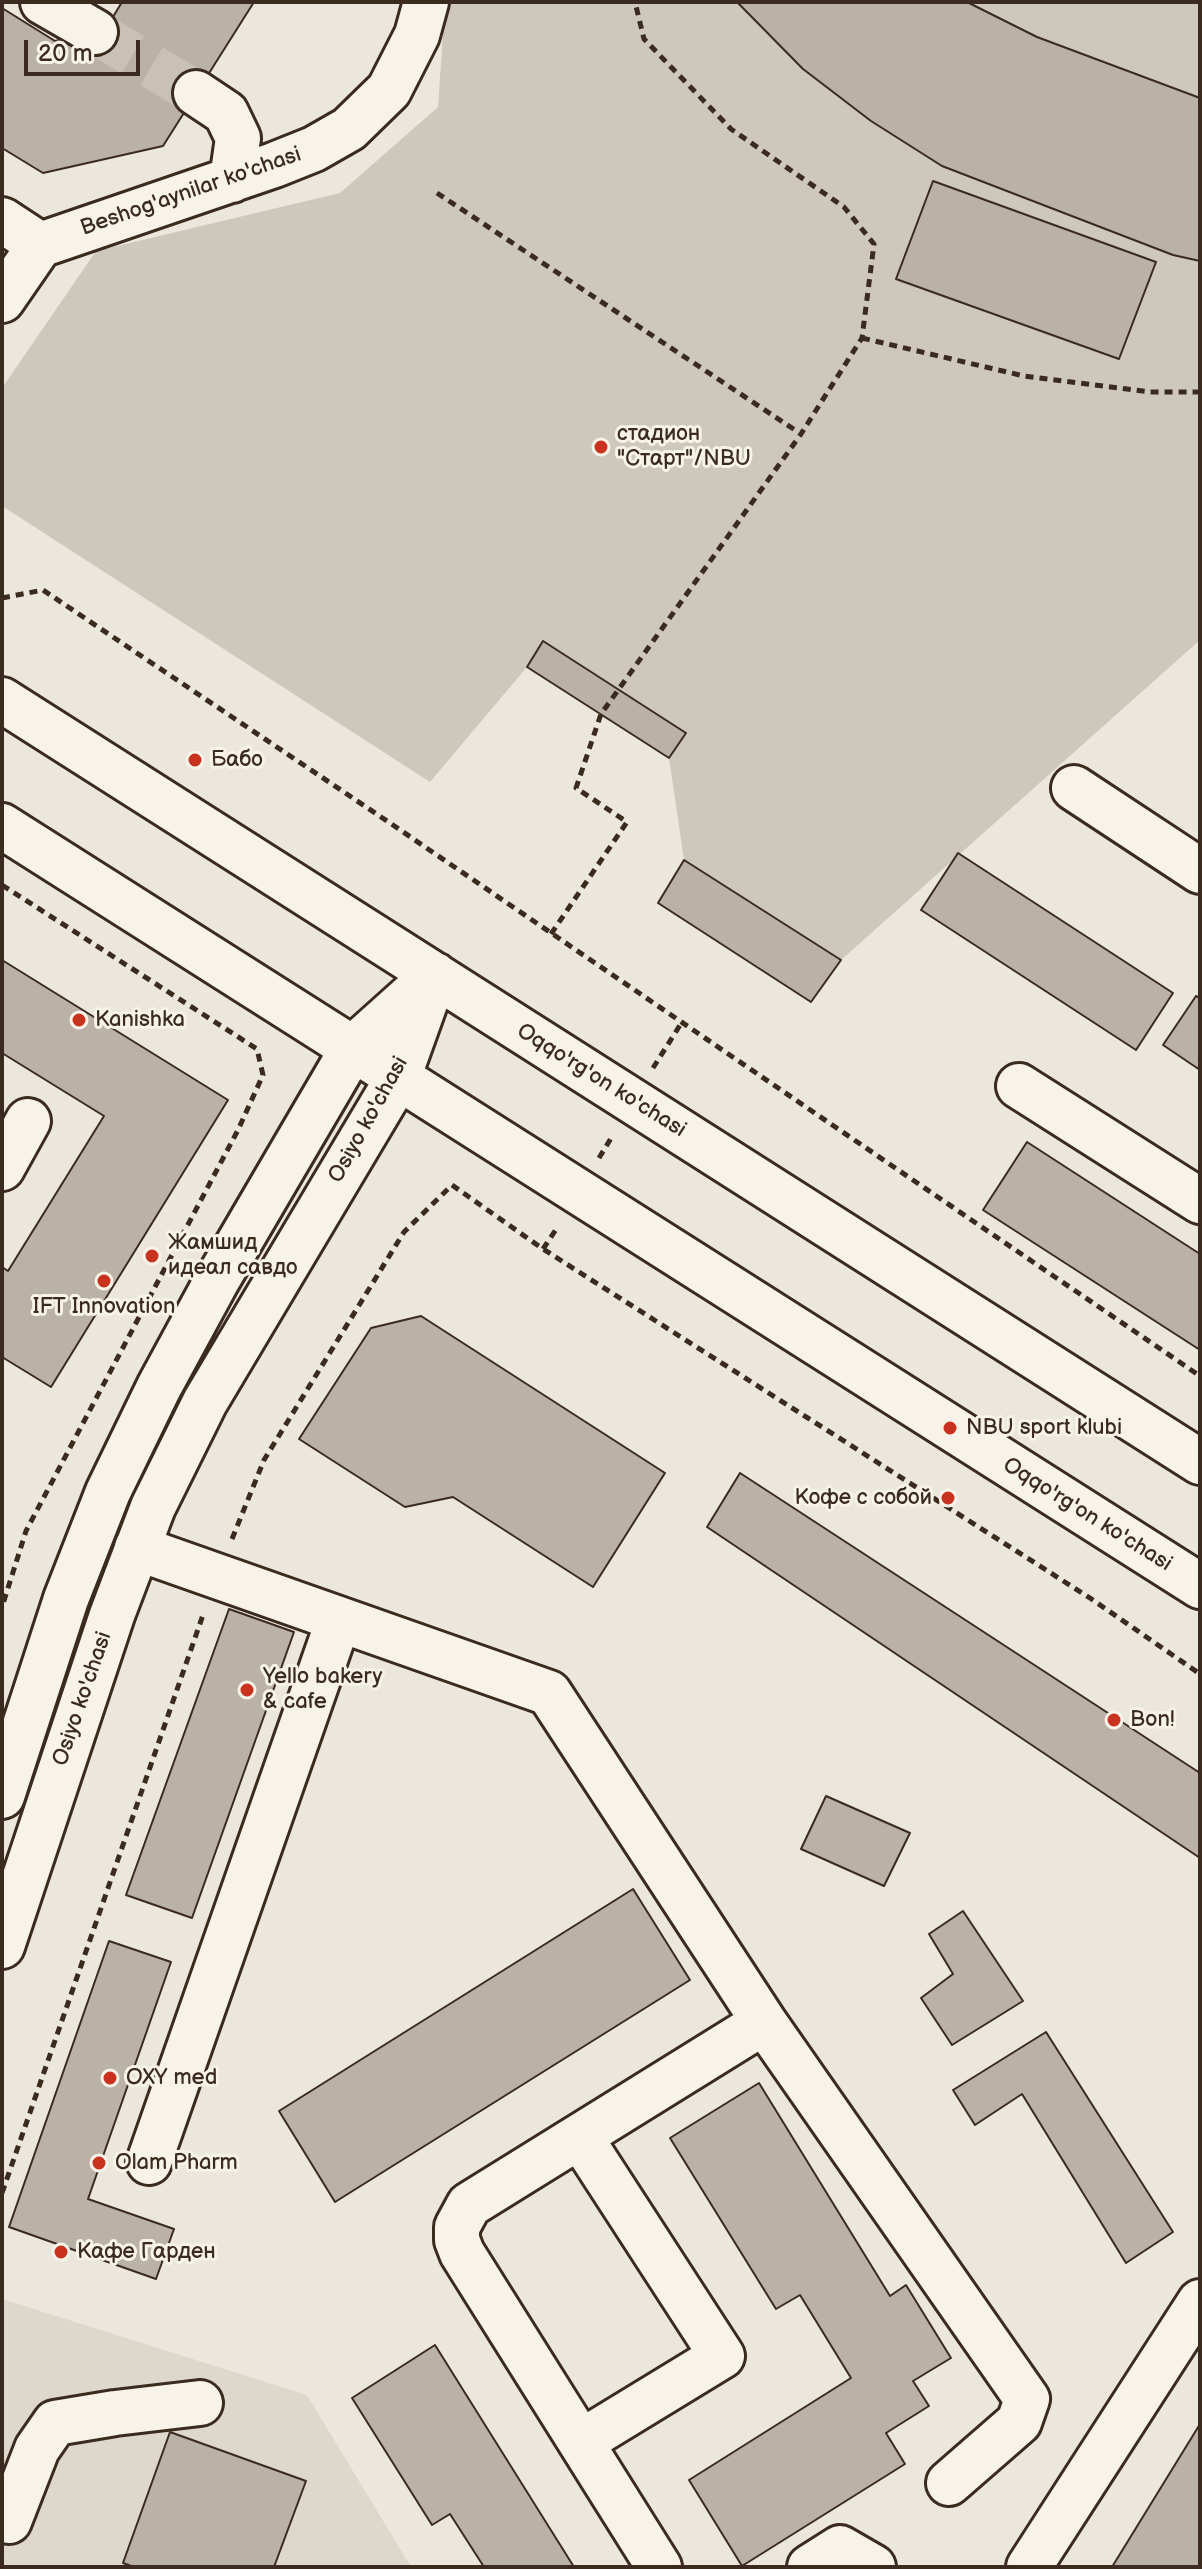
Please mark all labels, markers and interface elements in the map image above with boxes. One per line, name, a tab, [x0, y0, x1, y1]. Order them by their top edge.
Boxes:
scale bar	[28, 24, 144, 74]
text: 20 m	[38, 39, 93, 68]
street label: Beshog'aynilar ko'chasi	[77, 142, 305, 242]
place label: стадион "Старт"/NBU	[617, 421, 751, 472]
marker: стадион "Старт"/NBU	[592, 438, 610, 456]
place label: Бабо	[211, 747, 263, 773]
marker: Бабо	[186, 751, 204, 769]
place label: Kanishka	[95, 1007, 185, 1033]
marker: Kanishka	[70, 1011, 88, 1029]
street label: Oqqo'rg'on ko'chasi	[512, 1018, 690, 1144]
street label: Osiyo ko'chasi	[323, 1052, 415, 1188]
place label: Жамшид идеал савдо	[168, 1230, 298, 1282]
marker: Жамшид идеал савдо	[143, 1247, 161, 1265]
marker: IFT Innovation	[95, 1272, 113, 1290]
place label: IFT Innovation	[33, 1294, 175, 1320]
place label: NBU sport klubi	[966, 1415, 1122, 1441]
marker: NBU sport klubi	[941, 1419, 959, 1437]
street label: Oqqo'rg'on ko'chasi	[998, 1452, 1176, 1578]
place label: Кофе с собой	[795, 1485, 932, 1511]
marker: Кофе с собой	[939, 1489, 957, 1507]
street label: Osiyo ko'chasi	[48, 1628, 118, 1770]
place label: Yello bakery & cafe	[263, 1664, 382, 1716]
marker: Yello bakery & cafe	[238, 1681, 256, 1699]
place label: Bon!	[1130, 1707, 1175, 1733]
marker: Bon!	[1105, 1711, 1123, 1729]
place label: OXY med	[126, 2065, 217, 2091]
marker: OXY med	[101, 2069, 119, 2087]
place label: Olam Pharm	[115, 2150, 238, 2176]
marker: Olam Pharm	[90, 2154, 108, 2172]
place label: Кафе Гарден	[77, 2239, 216, 2265]
marker: Кафе Гарден	[52, 2243, 70, 2261]

